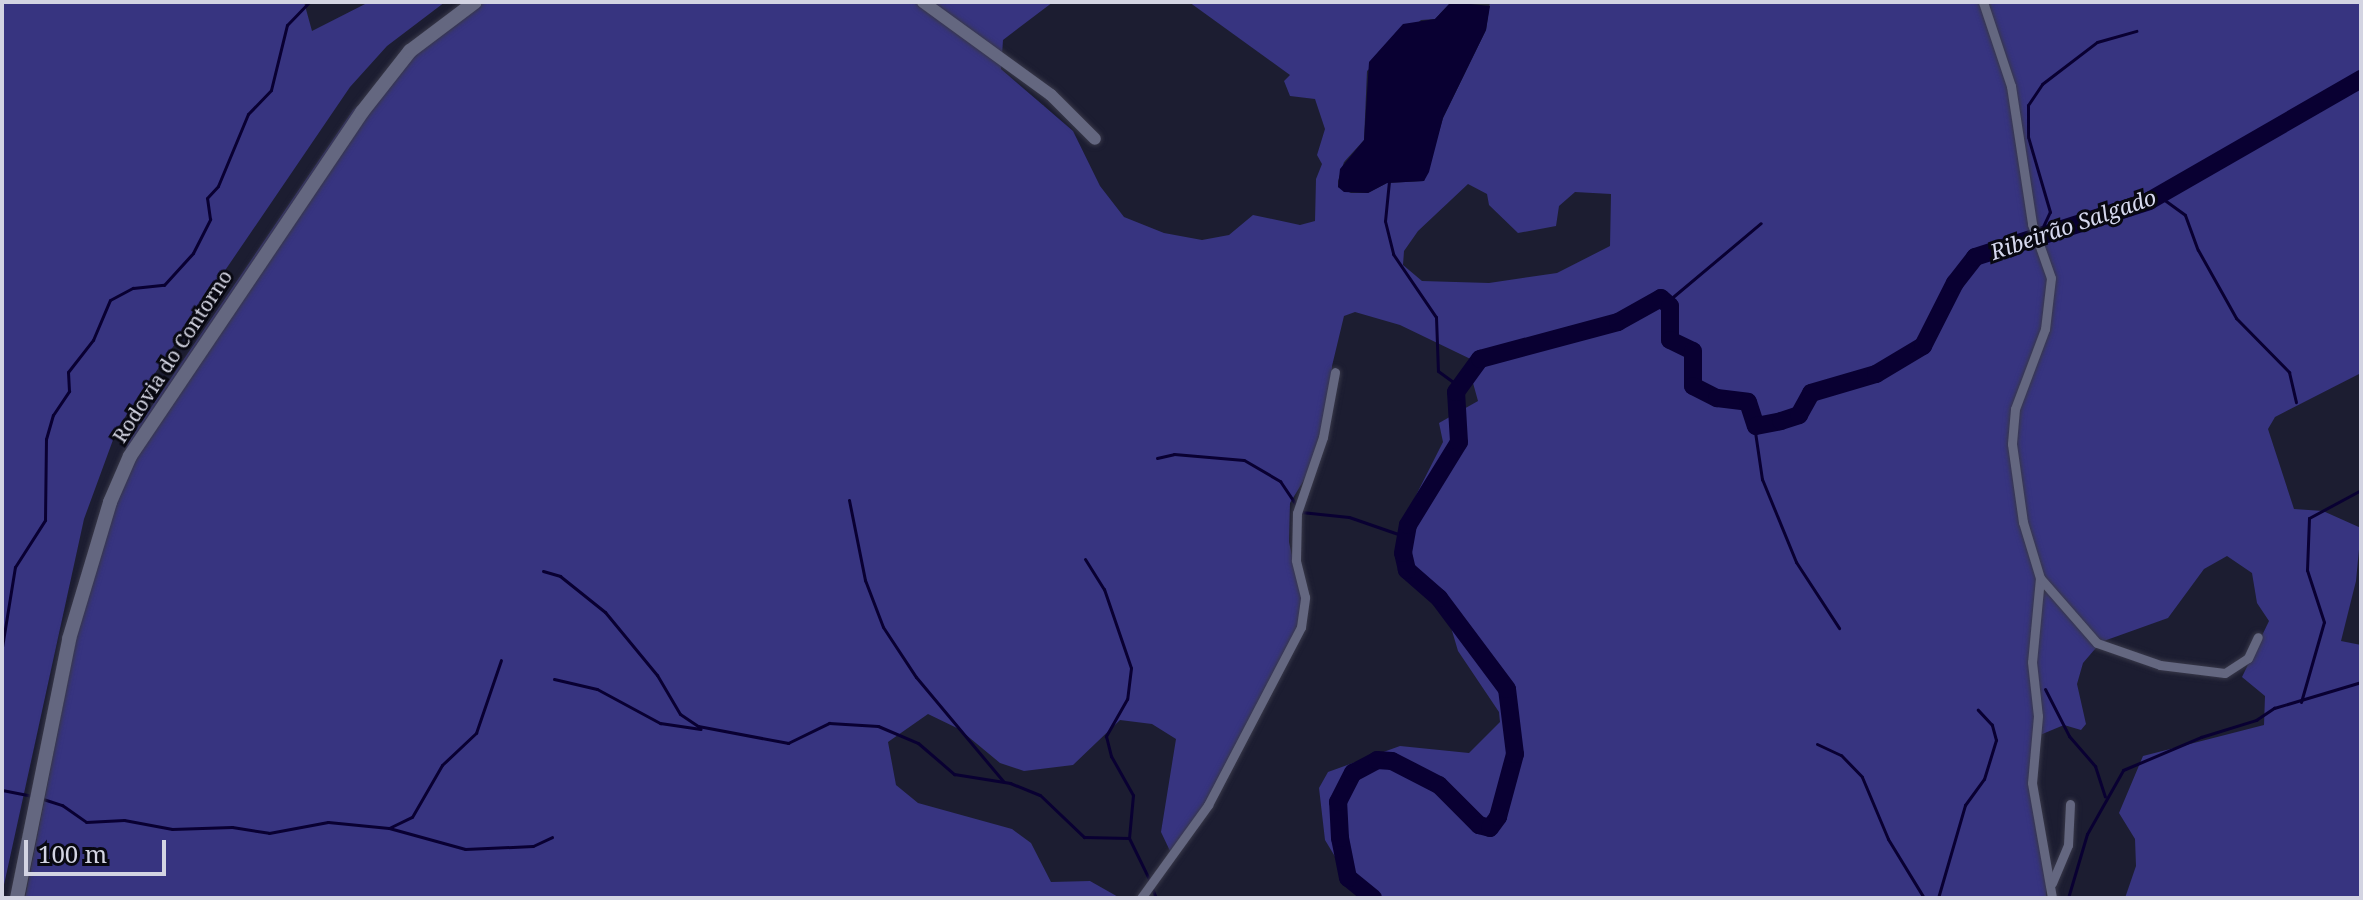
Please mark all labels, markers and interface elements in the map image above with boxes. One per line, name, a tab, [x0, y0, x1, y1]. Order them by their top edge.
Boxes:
water label: Ribeirão Salgado	[1987, 183, 2159, 265]
street label: Rodovia do Contorno	[107, 265, 237, 447]
scale bar	[28, 824, 170, 874]
text: 100 m	[38, 837, 107, 870]

